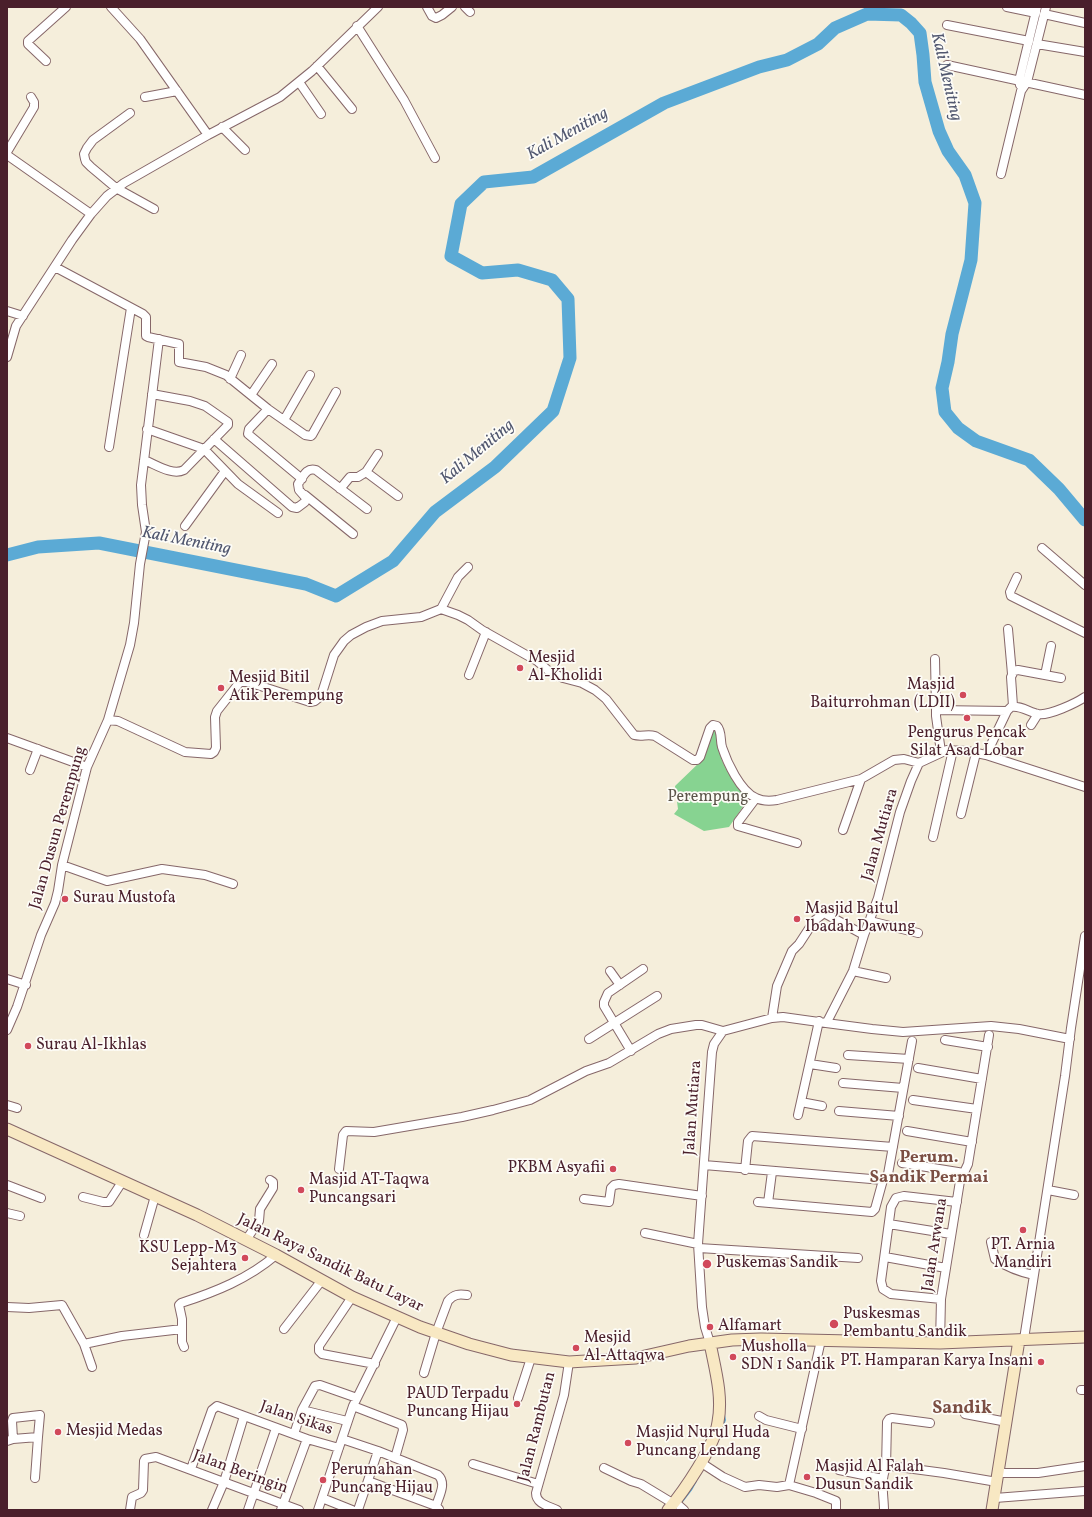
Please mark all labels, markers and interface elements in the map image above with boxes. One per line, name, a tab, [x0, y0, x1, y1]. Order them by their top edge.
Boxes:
water label: Kali Meniting	[925, 31, 965, 123]
water label: Kali Meniting	[524, 104, 612, 166]
water label: Kali Meniting	[437, 416, 519, 490]
water label: Kali Meniting	[140, 523, 232, 561]
place label: Mesjid Al-Kholidi	[528, 649, 602, 687]
marker: Mesjid Al-Kholidi	[515, 663, 525, 673]
place label: Mesjid Bitil Atik Perempung	[229, 669, 343, 707]
place label: Masjid Baiturrohman (LDII)	[810, 676, 955, 714]
marker: Mesjid Bitil Atik Perempung	[216, 683, 226, 693]
marker: Masjid Baiturrohman (LDII)	[958, 690, 968, 700]
marker: Pengurus Pencak Silat Asad Lobar	[962, 713, 972, 723]
place label: Pengurus Pencak Silat Asad Lobar	[907, 724, 1027, 762]
street label: Jalan Dusun Perempung	[26, 744, 92, 912]
street label: Jalan Mutiara	[859, 786, 903, 884]
park label: Perempung	[668, 788, 748, 808]
place label: Surau Mustofa	[73, 889, 176, 909]
marker: Surau Mustofa	[60, 894, 70, 904]
place label: Masjid Baitul Ibadah Dawung	[805, 900, 915, 938]
marker: Masjid Baitul Ibadah Dawung	[792, 914, 802, 924]
place label: Surau Al-Ikhlas	[36, 1036, 147, 1056]
marker: Surau Al-Ikhlas	[23, 1041, 33, 1051]
street label: Jalan Mutiara	[681, 1060, 707, 1156]
district label: Perum. Sandik Permai	[870, 1149, 988, 1189]
place label: PKBM Asyafii	[508, 1159, 605, 1179]
marker: PKBM Asyafii	[608, 1164, 618, 1174]
place label: Masjid AT-Taqwa Puncangsari	[309, 1171, 429, 1209]
marker: Masjid AT-Taqwa Puncangsari	[296, 1185, 306, 1195]
street label: Jalan Arwana	[919, 1197, 953, 1293]
street label: Jalan Raya Sandik Batu Layar	[234, 1211, 426, 1317]
marker: PT. Arnia Mandiri	[1018, 1225, 1028, 1235]
place label: PT. Arnia Mandiri	[991, 1236, 1055, 1274]
place label: KSU Lepp-M3 Sejahtera	[139, 1239, 237, 1277]
marker: KSU Lepp-M3 Sejahtera	[240, 1253, 250, 1263]
place label: Puskemas Sandik	[716, 1254, 838, 1274]
marker: Puskemas Sandik	[701, 1258, 713, 1270]
place label: Puskesmas Pembantu Sandik	[843, 1305, 967, 1343]
place label: Alfamart	[718, 1317, 782, 1337]
marker: Puskesmas Pembantu Sandik	[828, 1318, 840, 1330]
marker: Alfamart	[705, 1322, 715, 1332]
place label: Mesjid Al-Attaqwa	[584, 1329, 665, 1367]
place label: Musholla SDN 1 Sandik	[741, 1338, 835, 1376]
marker: Mesjid Al-Attaqwa	[571, 1343, 581, 1353]
marker: Musholla SDN 1 Sandik	[728, 1352, 738, 1362]
place label: PT. Hamparan Karya Insani	[840, 1352, 1033, 1372]
marker: PT. Hamparan Karya Insani	[1036, 1357, 1046, 1367]
street label: Jalan Rambutan	[515, 1370, 561, 1484]
place label: PAUD Terpadu Puncang Hijau	[406, 1385, 509, 1423]
street label: Jalan Sikas	[257, 1398, 335, 1440]
marker: PAUD Terpadu Puncang Hijau	[512, 1399, 522, 1409]
district label: Sandik	[932, 1399, 992, 1421]
place label: Mesjid Medas	[66, 1422, 163, 1442]
place label: Masjid Nurul Huda Puncang Lendang	[636, 1424, 770, 1462]
marker: Mesjid Medas	[53, 1427, 63, 1437]
marker: Masjid Nurul Huda Puncang Lendang	[623, 1438, 633, 1448]
street label: Jalan Beringin	[190, 1447, 290, 1499]
place label: Masjid Al Falah Dusun Sandik	[815, 1458, 924, 1496]
place label: Perumahan Puncang Hijau	[331, 1461, 433, 1499]
marker: Masjid Al Falah Dusun Sandik	[802, 1472, 812, 1482]
marker: Perumahan Puncang Hijau	[318, 1475, 328, 1485]

